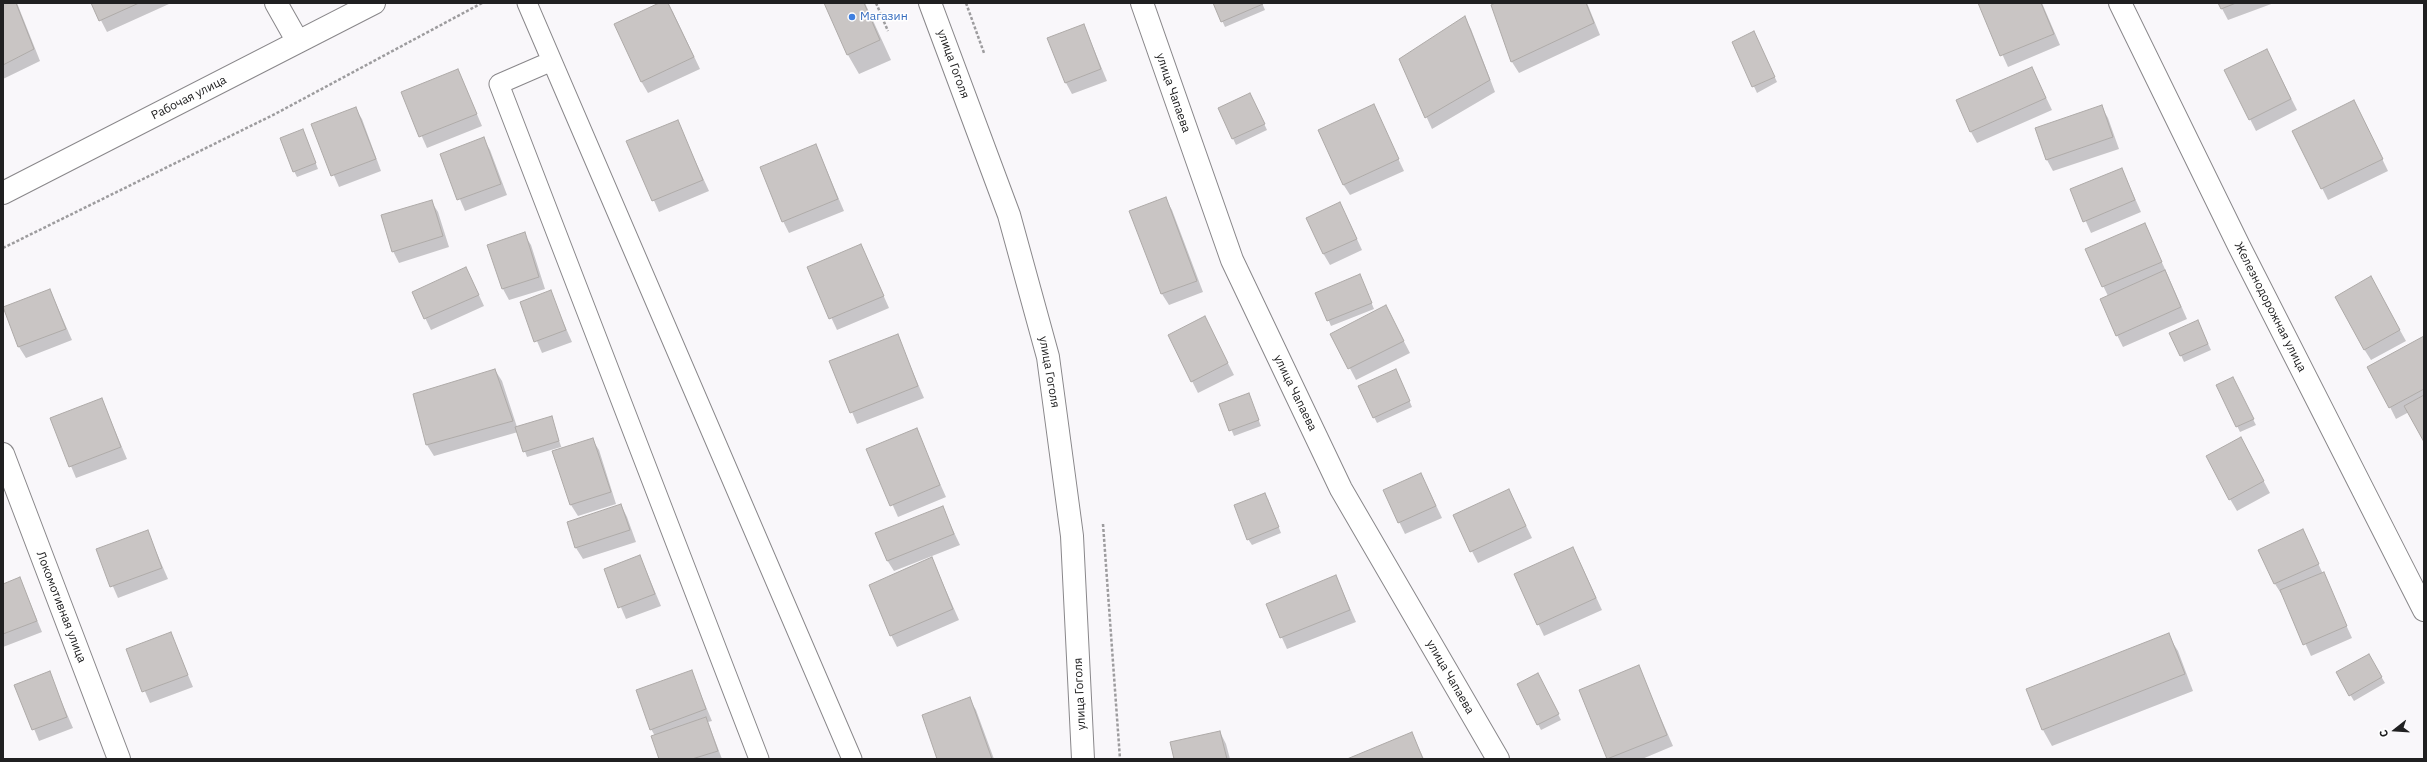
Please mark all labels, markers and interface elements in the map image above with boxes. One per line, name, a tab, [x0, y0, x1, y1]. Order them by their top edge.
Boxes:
place label: Магазин	[860, 10, 908, 24]
marker: Магазин	[847, 12, 857, 22]
street label: улица Гоголя	[934, 27, 972, 101]
street label: улица Чапаева	[1153, 51, 1193, 135]
street label: Рабочая улица	[149, 73, 229, 123]
street label: Железнодорожная улица	[2231, 240, 2309, 374]
street label: улица Гоголя	[1036, 335, 1062, 409]
street label: улица Чапаева	[1270, 352, 1320, 434]
street label: Локомотивная улица	[33, 549, 89, 665]
street label: улица Чапаева	[1423, 637, 1477, 717]
street label: улица Гоголя	[1071, 657, 1089, 731]
north arrow	[2375, 710, 2415, 750]
text: С	[2376, 728, 2391, 739]

